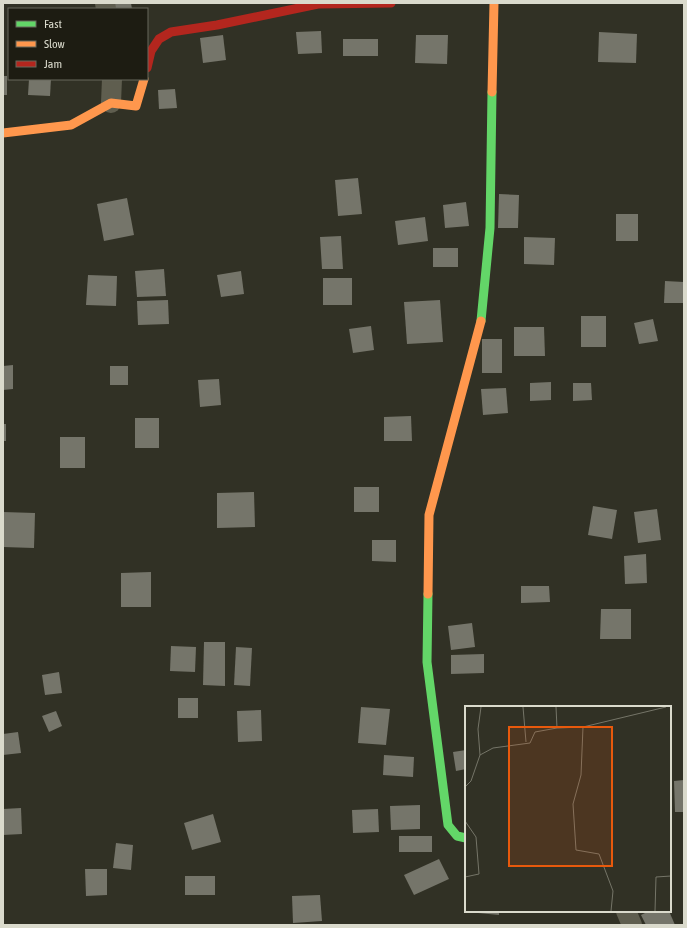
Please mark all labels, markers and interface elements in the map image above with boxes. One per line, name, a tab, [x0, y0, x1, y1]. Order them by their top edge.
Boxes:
legend	[8, 8, 148, 80]
text: Fast	[44, 17, 62, 31]
text: Slow	[44, 37, 65, 51]
text: Jam	[44, 57, 62, 71]
inset map	[465, 706, 671, 912]

